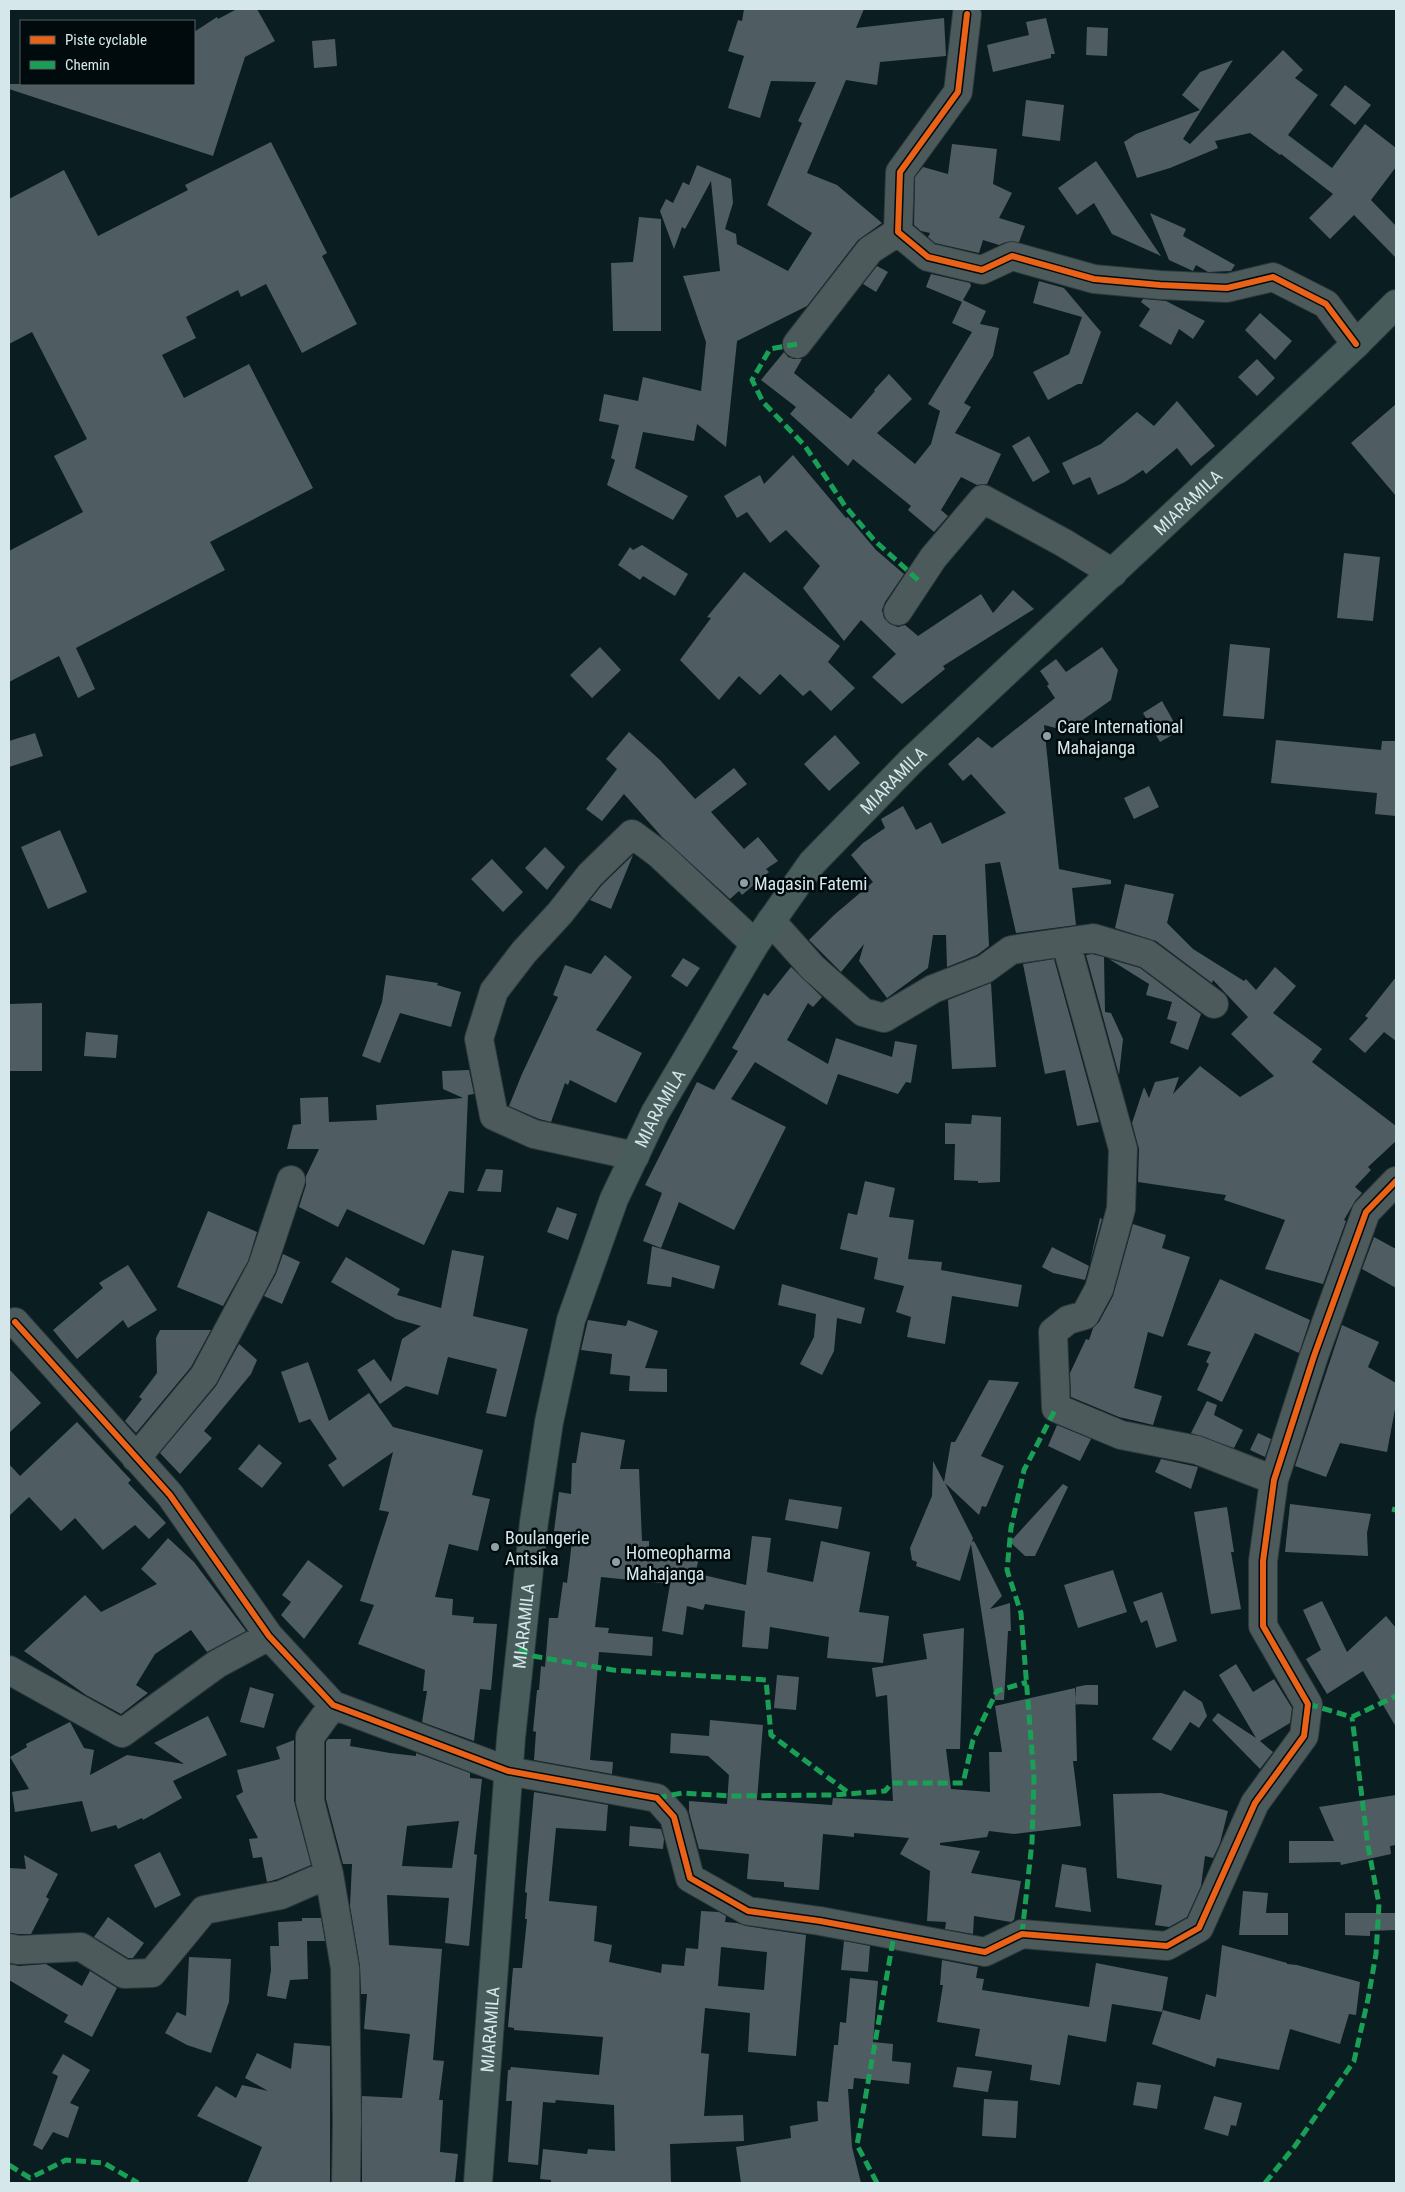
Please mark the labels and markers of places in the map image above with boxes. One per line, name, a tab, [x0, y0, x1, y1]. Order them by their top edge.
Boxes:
place label: Care International Mahajanga	[1057, 716, 1183, 758]
marker: Care International Mahajanga	[1041, 730, 1053, 742]
place label: Magasin Fatemi	[754, 873, 867, 894]
marker: Magasin Fatemi	[738, 877, 750, 889]
place label: Boulangerie Antsika	[505, 1527, 589, 1569]
marker: Boulangerie Antsika	[489, 1541, 501, 1553]
place label: Homeopharma Mahajanga	[626, 1542, 731, 1584]
marker: Homeopharma Mahajanga	[610, 1556, 622, 1568]

